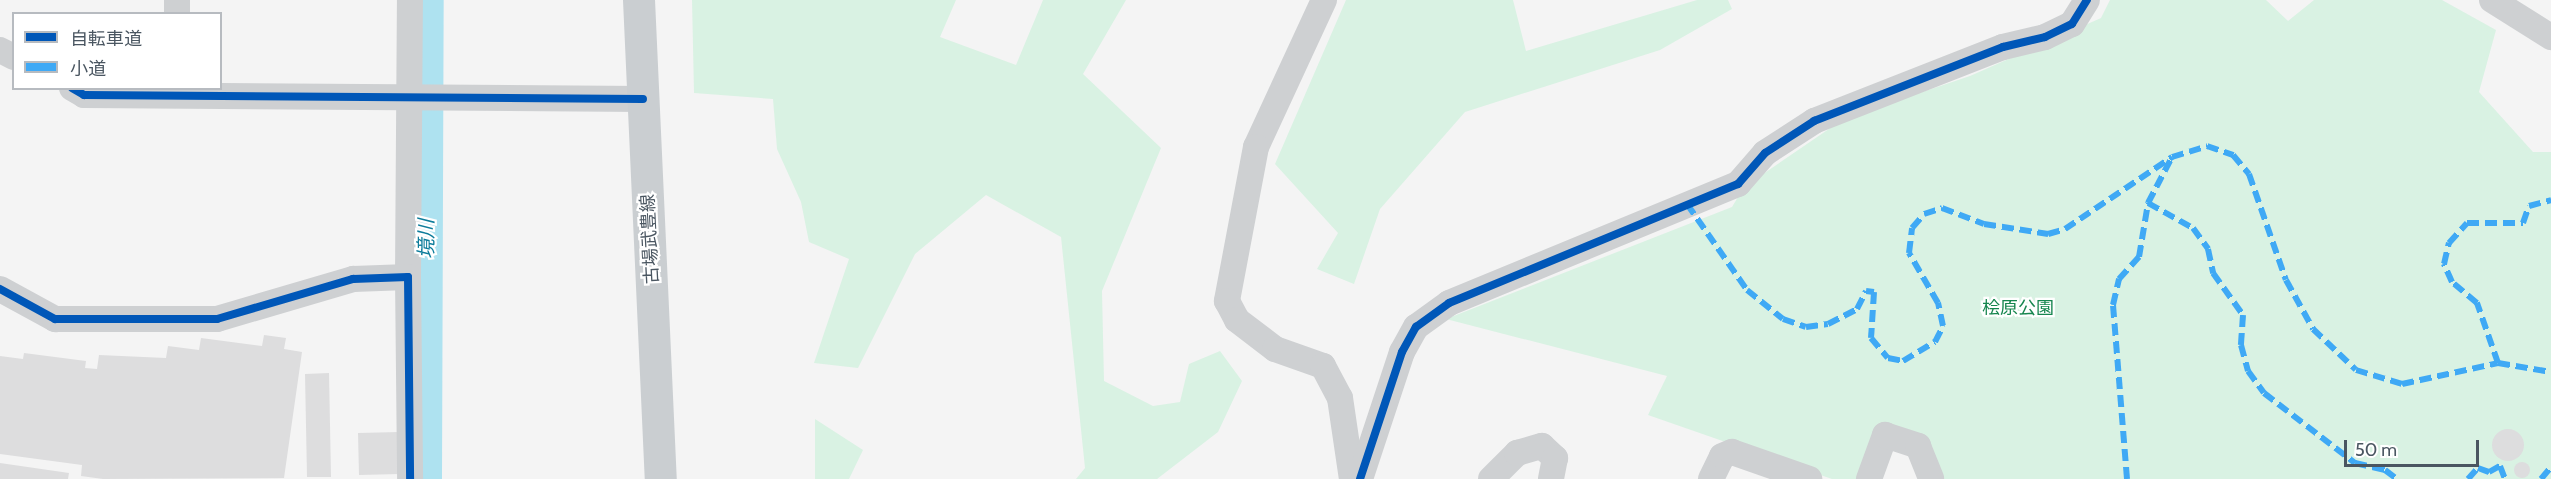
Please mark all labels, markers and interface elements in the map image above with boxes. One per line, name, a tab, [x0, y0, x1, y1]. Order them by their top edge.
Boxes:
legend	[12, 12, 222, 90]
text: 自転車道	[70, 28, 142, 50]
text: 小道	[70, 58, 106, 80]
street label: 古場武豊線	[637, 193, 663, 285]
water label: 境川	[414, 219, 438, 259]
park label: 桧原公園	[1982, 297, 2054, 319]
scale bar	[2347, 428, 2482, 466]
text: 50 m	[2355, 439, 2397, 461]

